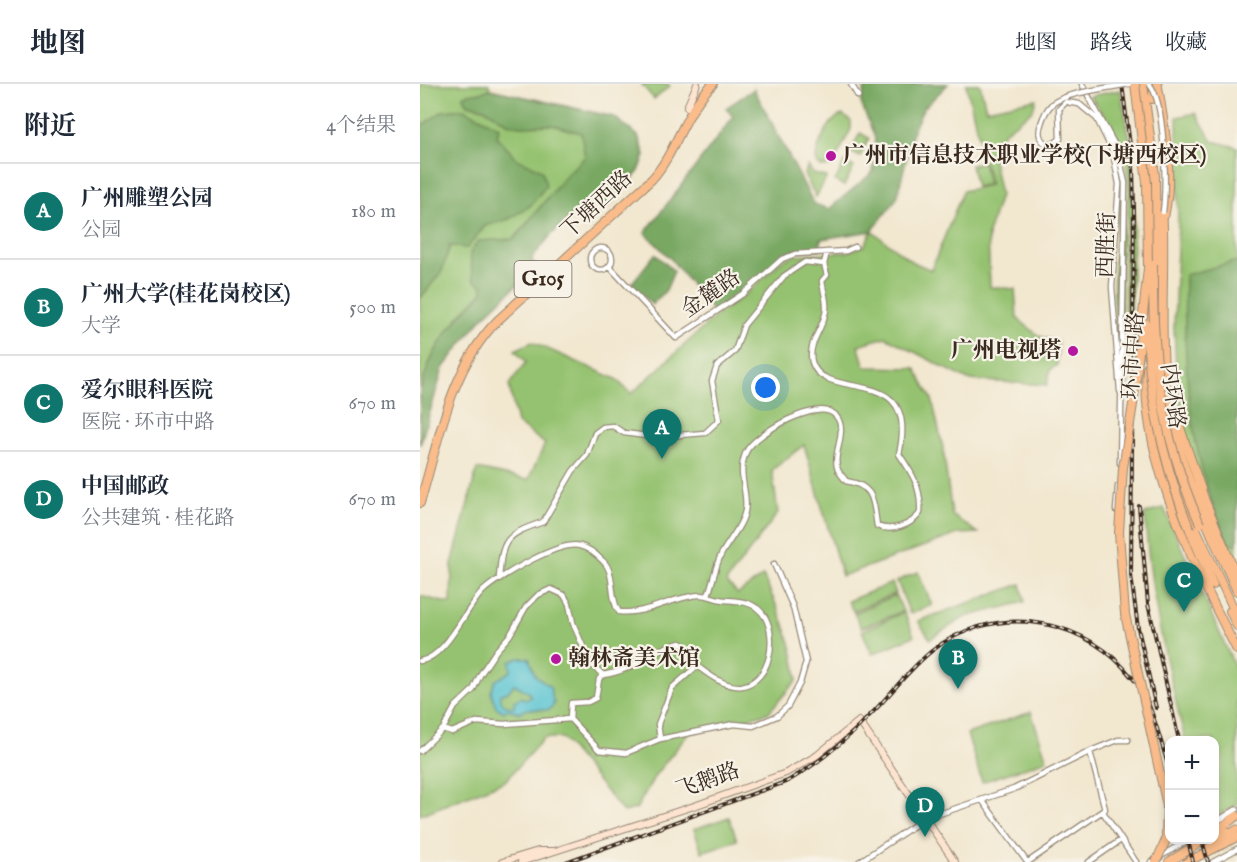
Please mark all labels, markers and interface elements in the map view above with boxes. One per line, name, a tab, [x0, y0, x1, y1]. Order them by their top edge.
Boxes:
text: 地图	[30, 27, 86, 62]
text: 地图	[1015, 30, 1057, 57]
text: 路线	[1090, 30, 1132, 57]
text: 收藏	[1165, 30, 1207, 57]
text: 附近	[24, 110, 76, 143]
text: 4个结果	[326, 113, 396, 138]
place label: 广州市信息技术职业学校(下塘西校区)	[843, 142, 1206, 170]
marker: 广州市信息技术职业学校(下塘西校区)	[824, 149, 838, 163]
street label: 下塘西路	[555, 165, 639, 245]
text: 广州雕塑公园	[81, 185, 213, 213]
text: A	[37, 199, 50, 224]
text: 180 m	[351, 199, 396, 224]
street label: 西胜街	[1092, 212, 1122, 278]
text: 公园	[81, 218, 121, 243]
road number: G105	[514, 261, 572, 297]
street label: 金麓路	[676, 264, 746, 324]
text: 广州大学(桂花岗校区)	[81, 281, 290, 309]
text: B	[37, 295, 50, 320]
text: 500 m	[349, 295, 396, 320]
street label: 环市中路	[1117, 311, 1151, 401]
text: 大学	[81, 314, 121, 339]
place label: 广州电视塔	[951, 337, 1061, 365]
marker: 广州电视塔	[1066, 344, 1080, 358]
street label: 内环路	[1154, 361, 1190, 431]
your location	[751, 373, 780, 402]
text: 爱尔眼科医院	[81, 377, 213, 405]
text: C	[36, 391, 51, 416]
text: 670 m	[349, 391, 396, 416]
text: 医院 · 环市中路	[81, 410, 214, 435]
pin: A	[642, 410, 682, 459]
text: 中国邮政	[81, 473, 169, 501]
text: D	[35, 487, 52, 512]
text: 670 m	[349, 487, 396, 512]
text: 公共建筑 · 桂花路	[81, 506, 234, 531]
pin: C	[1164, 562, 1203, 612]
pin: B	[938, 640, 978, 689]
place label: 翰林斋美术馆	[568, 645, 700, 673]
marker: 翰林斋美术馆	[549, 652, 563, 666]
map controls	[1165, 736, 1219, 844]
button: +	[1165, 736, 1219, 790]
street label: 飞鹅路	[672, 757, 744, 805]
pin: D	[906, 788, 944, 837]
button: −	[1165, 790, 1219, 844]

